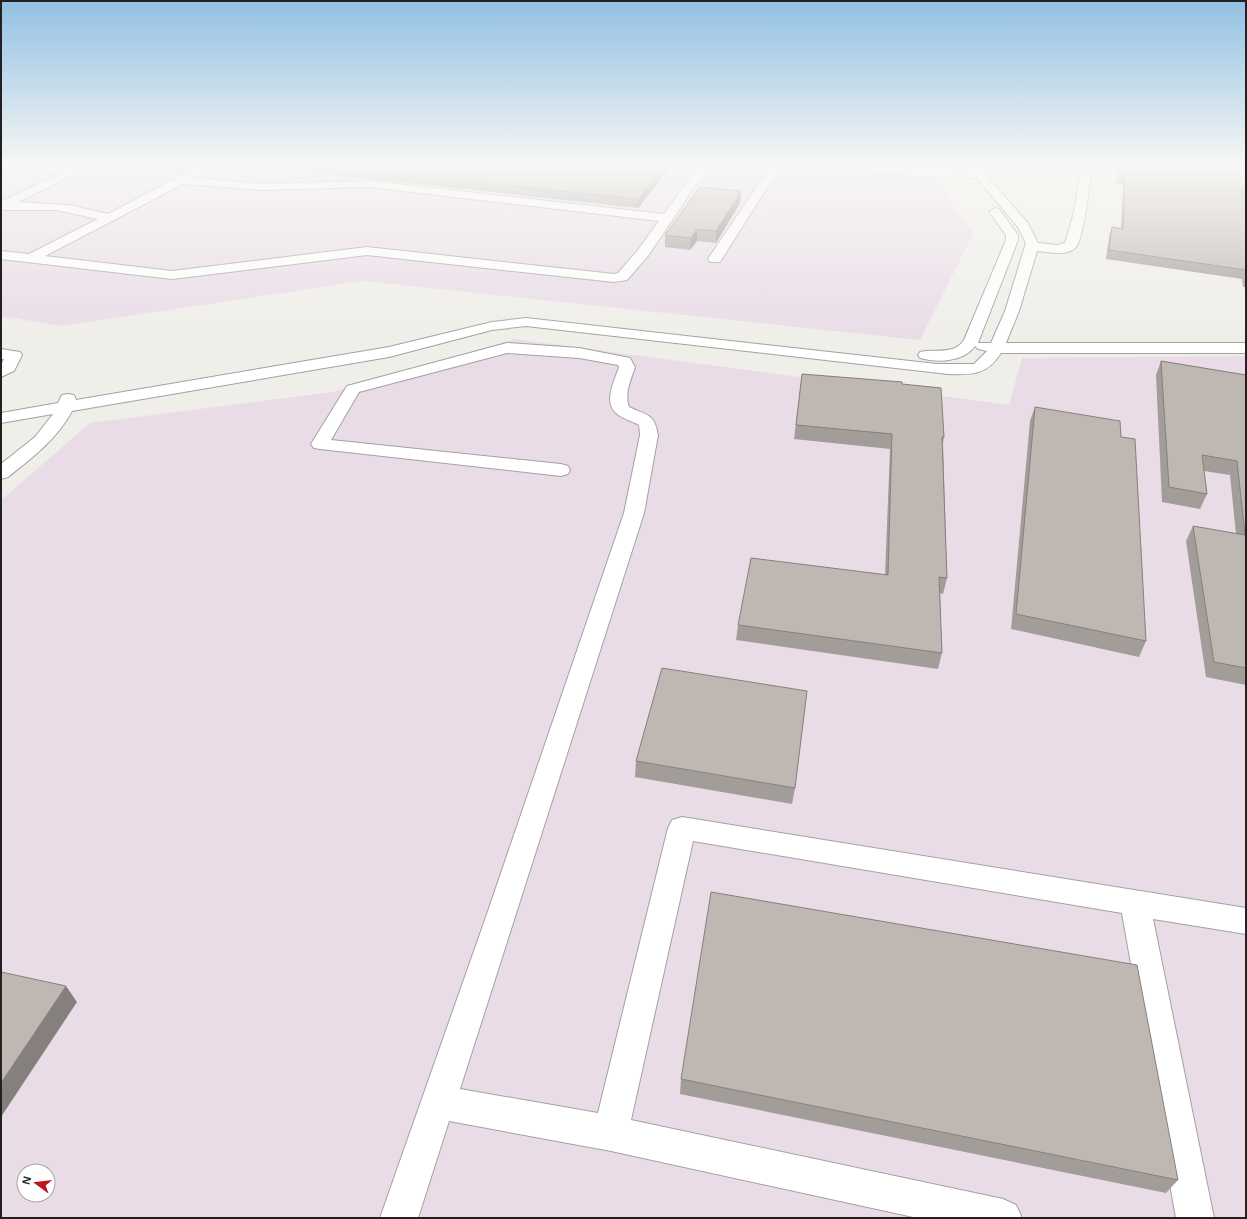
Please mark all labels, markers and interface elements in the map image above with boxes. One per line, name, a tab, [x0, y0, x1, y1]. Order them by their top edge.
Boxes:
north arrow	[16, 1163, 56, 1203]
text: N	[20, 1175, 33, 1186]

